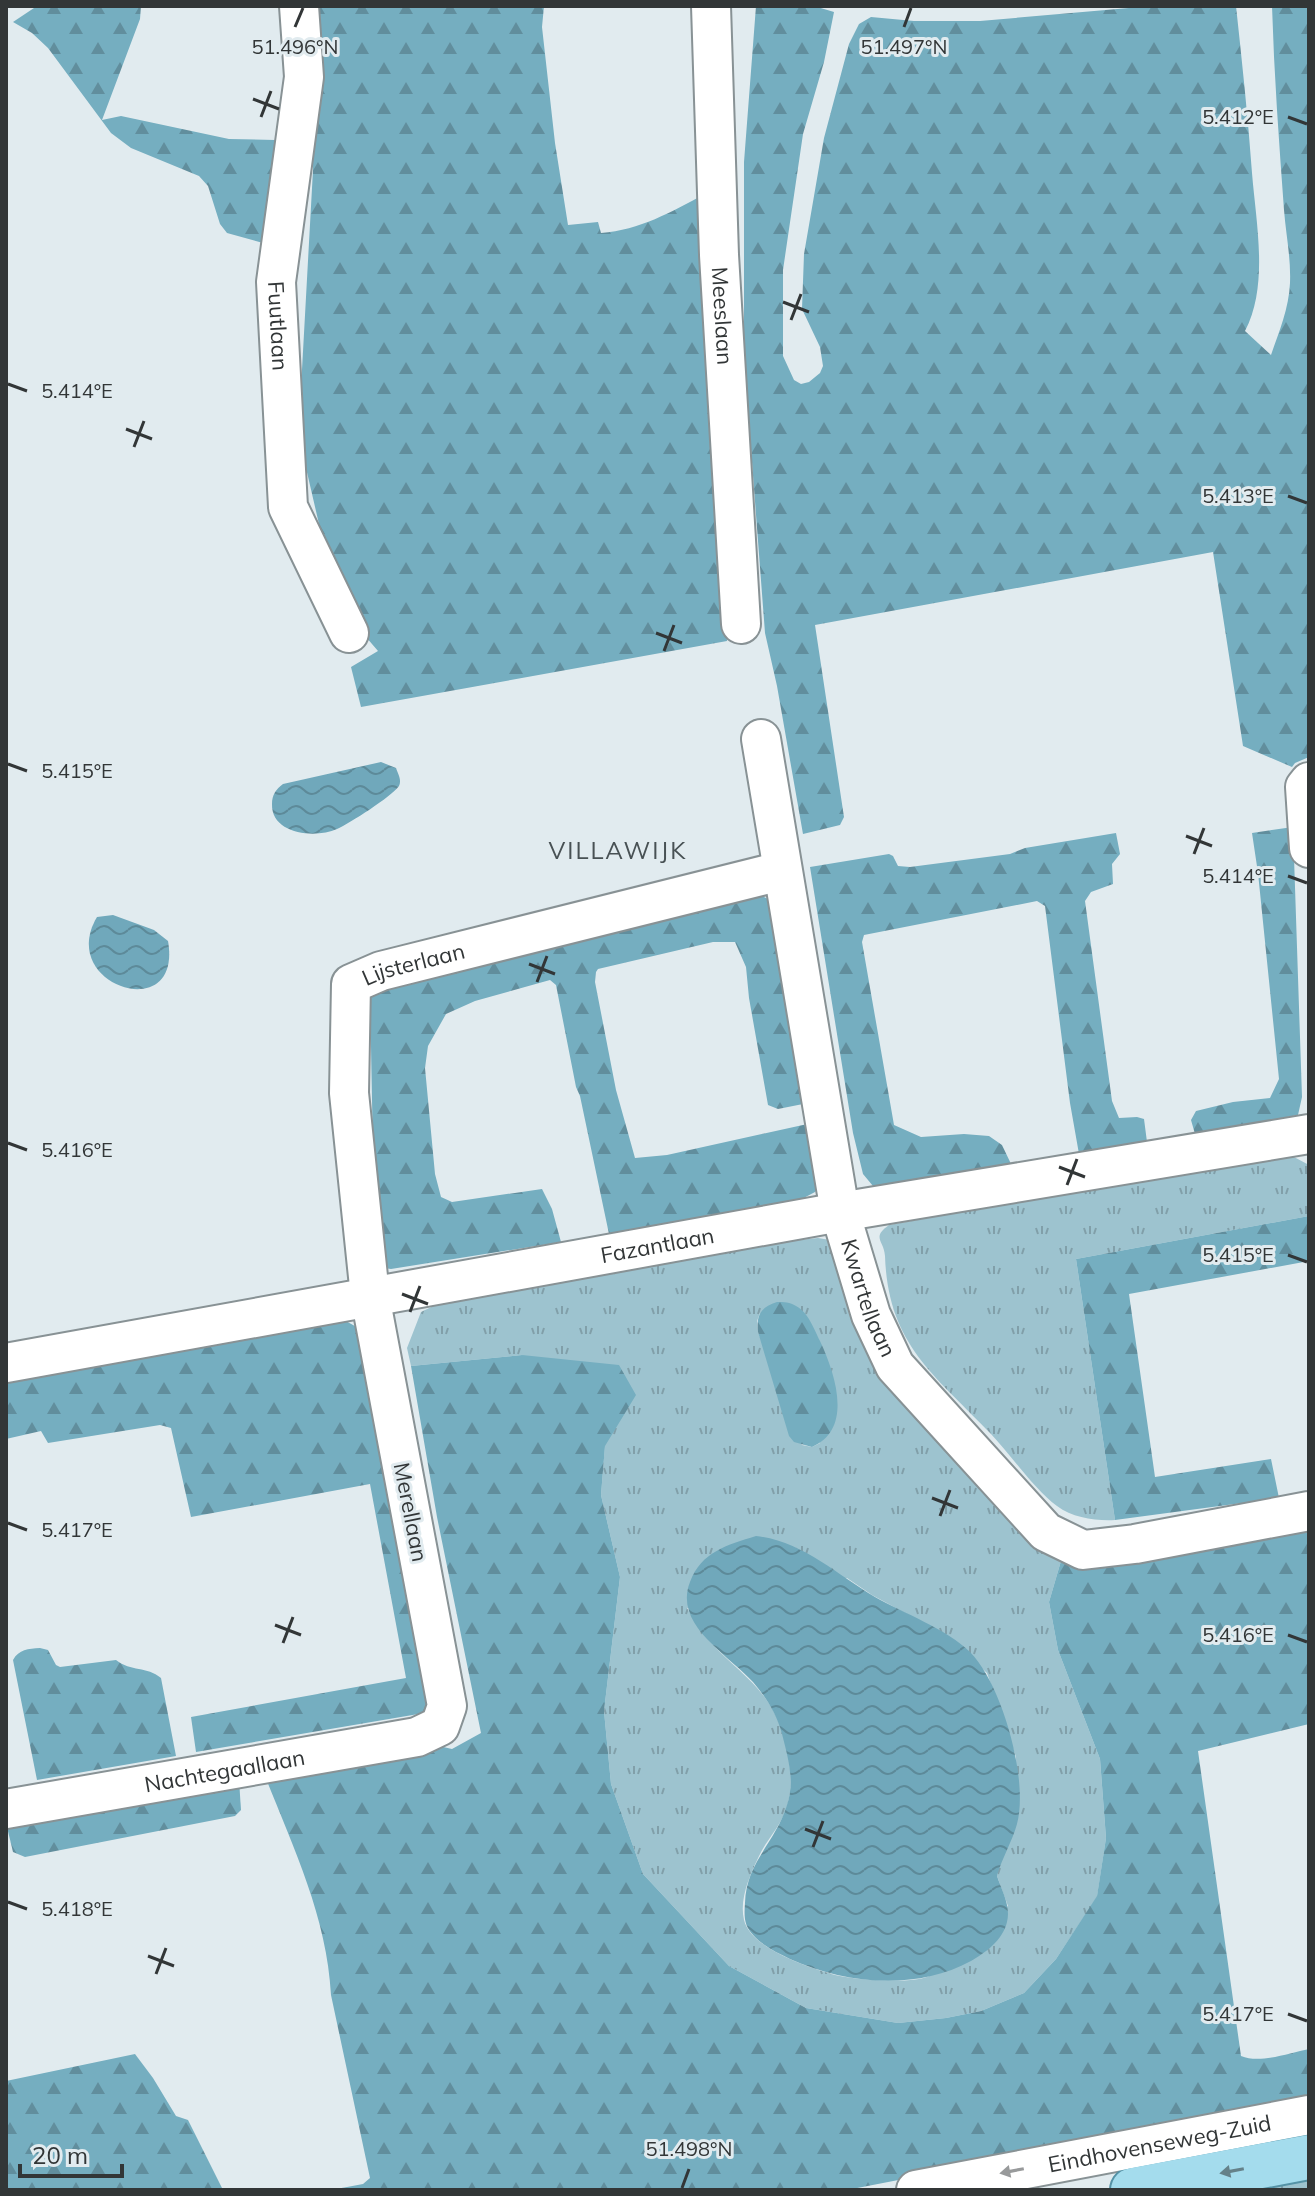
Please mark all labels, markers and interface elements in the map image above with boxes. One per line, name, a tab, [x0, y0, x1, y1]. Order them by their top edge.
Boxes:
text: 51.496°N	[252, 34, 338, 59]
text: 51.497°N	[861, 34, 947, 59]
text: 5.412°E	[1202, 104, 1274, 129]
street label: Meeslaan	[706, 266, 740, 366]
street label: Fuutlaan	[262, 280, 295, 371]
text: 5.414°E	[41, 378, 113, 403]
text: 5.413°E	[1202, 483, 1274, 508]
text: 5.415°E	[41, 758, 113, 783]
district label: VILLAWIJK	[549, 835, 687, 865]
text: 5.414°E	[1202, 863, 1274, 888]
street label: Lijsterlaan	[357, 937, 468, 992]
text: 5.416°E	[41, 1137, 113, 1162]
street label: Fazantlaan	[598, 1221, 716, 1269]
street label: Kwartellaan	[835, 1235, 903, 1361]
text: 5.415°E	[1202, 1242, 1274, 1267]
street label: Merellaan	[388, 1460, 434, 1564]
text: 5.417°E	[41, 1517, 113, 1542]
text: 5.416°E	[1202, 1622, 1274, 1647]
street label: Nachtegaallaan	[142, 1743, 307, 1799]
text: 5.418°E	[41, 1896, 113, 1921]
text: 5.417°E	[1202, 2001, 1274, 2026]
street label: Eindhovenseweg-Zuid	[1046, 2109, 1273, 2178]
scale bar	[20, 2128, 122, 2178]
text: 51.498°N	[646, 2136, 732, 2161]
text: 20 m	[32, 2140, 88, 2170]
one-way arrow	[1000, 2166, 1025, 2178]
one-way arrow	[1219, 2166, 1244, 2178]

